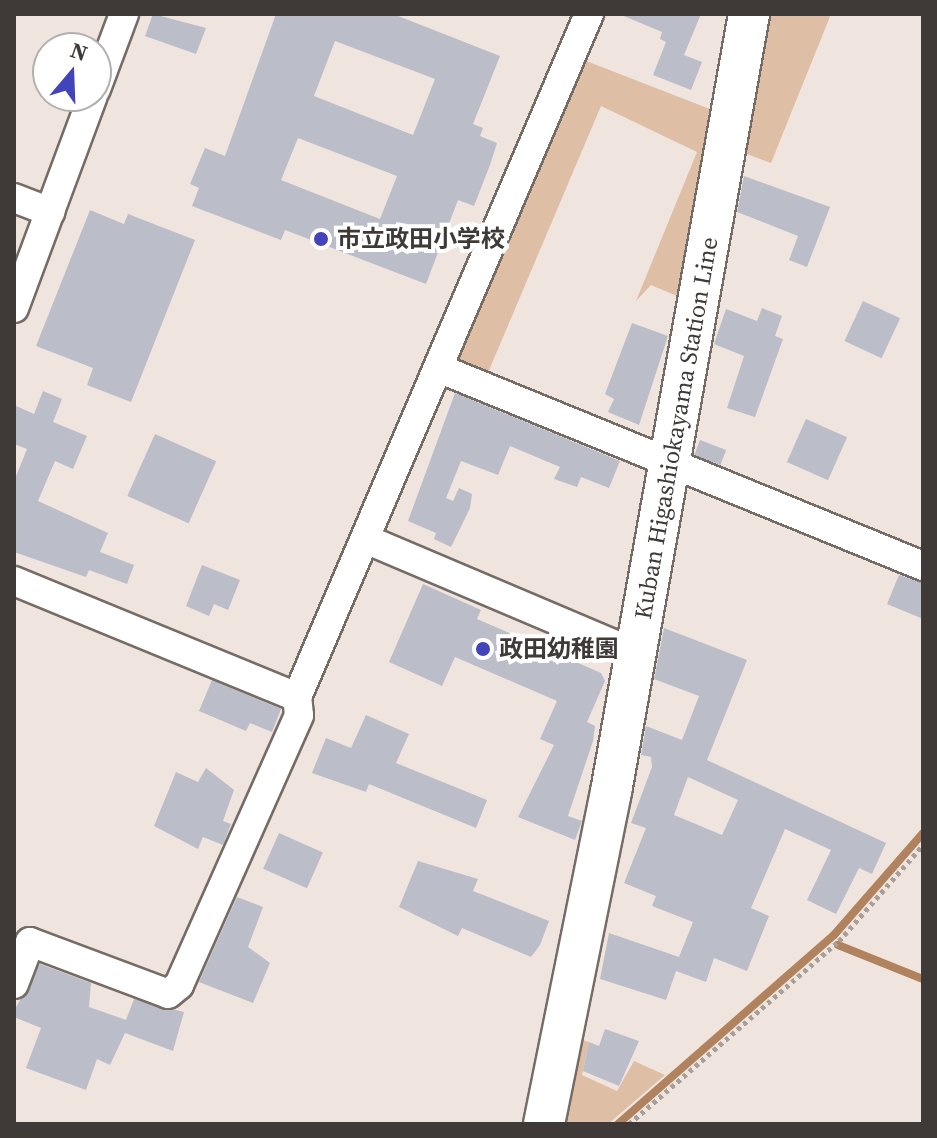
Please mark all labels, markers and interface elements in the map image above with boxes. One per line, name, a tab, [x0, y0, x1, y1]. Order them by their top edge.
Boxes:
north arrow	[32, 32, 112, 112]
text: N	[67, 34, 92, 68]
place label: 市立政田小学校	[337, 225, 505, 253]
marker: 市立政田小学校	[312, 230, 330, 248]
street label: Kuban Higashiokayama Station Line	[628, 235, 724, 621]
place label: 政田幼稚園	[499, 635, 619, 663]
marker: 政田幼稚園	[474, 640, 492, 658]

